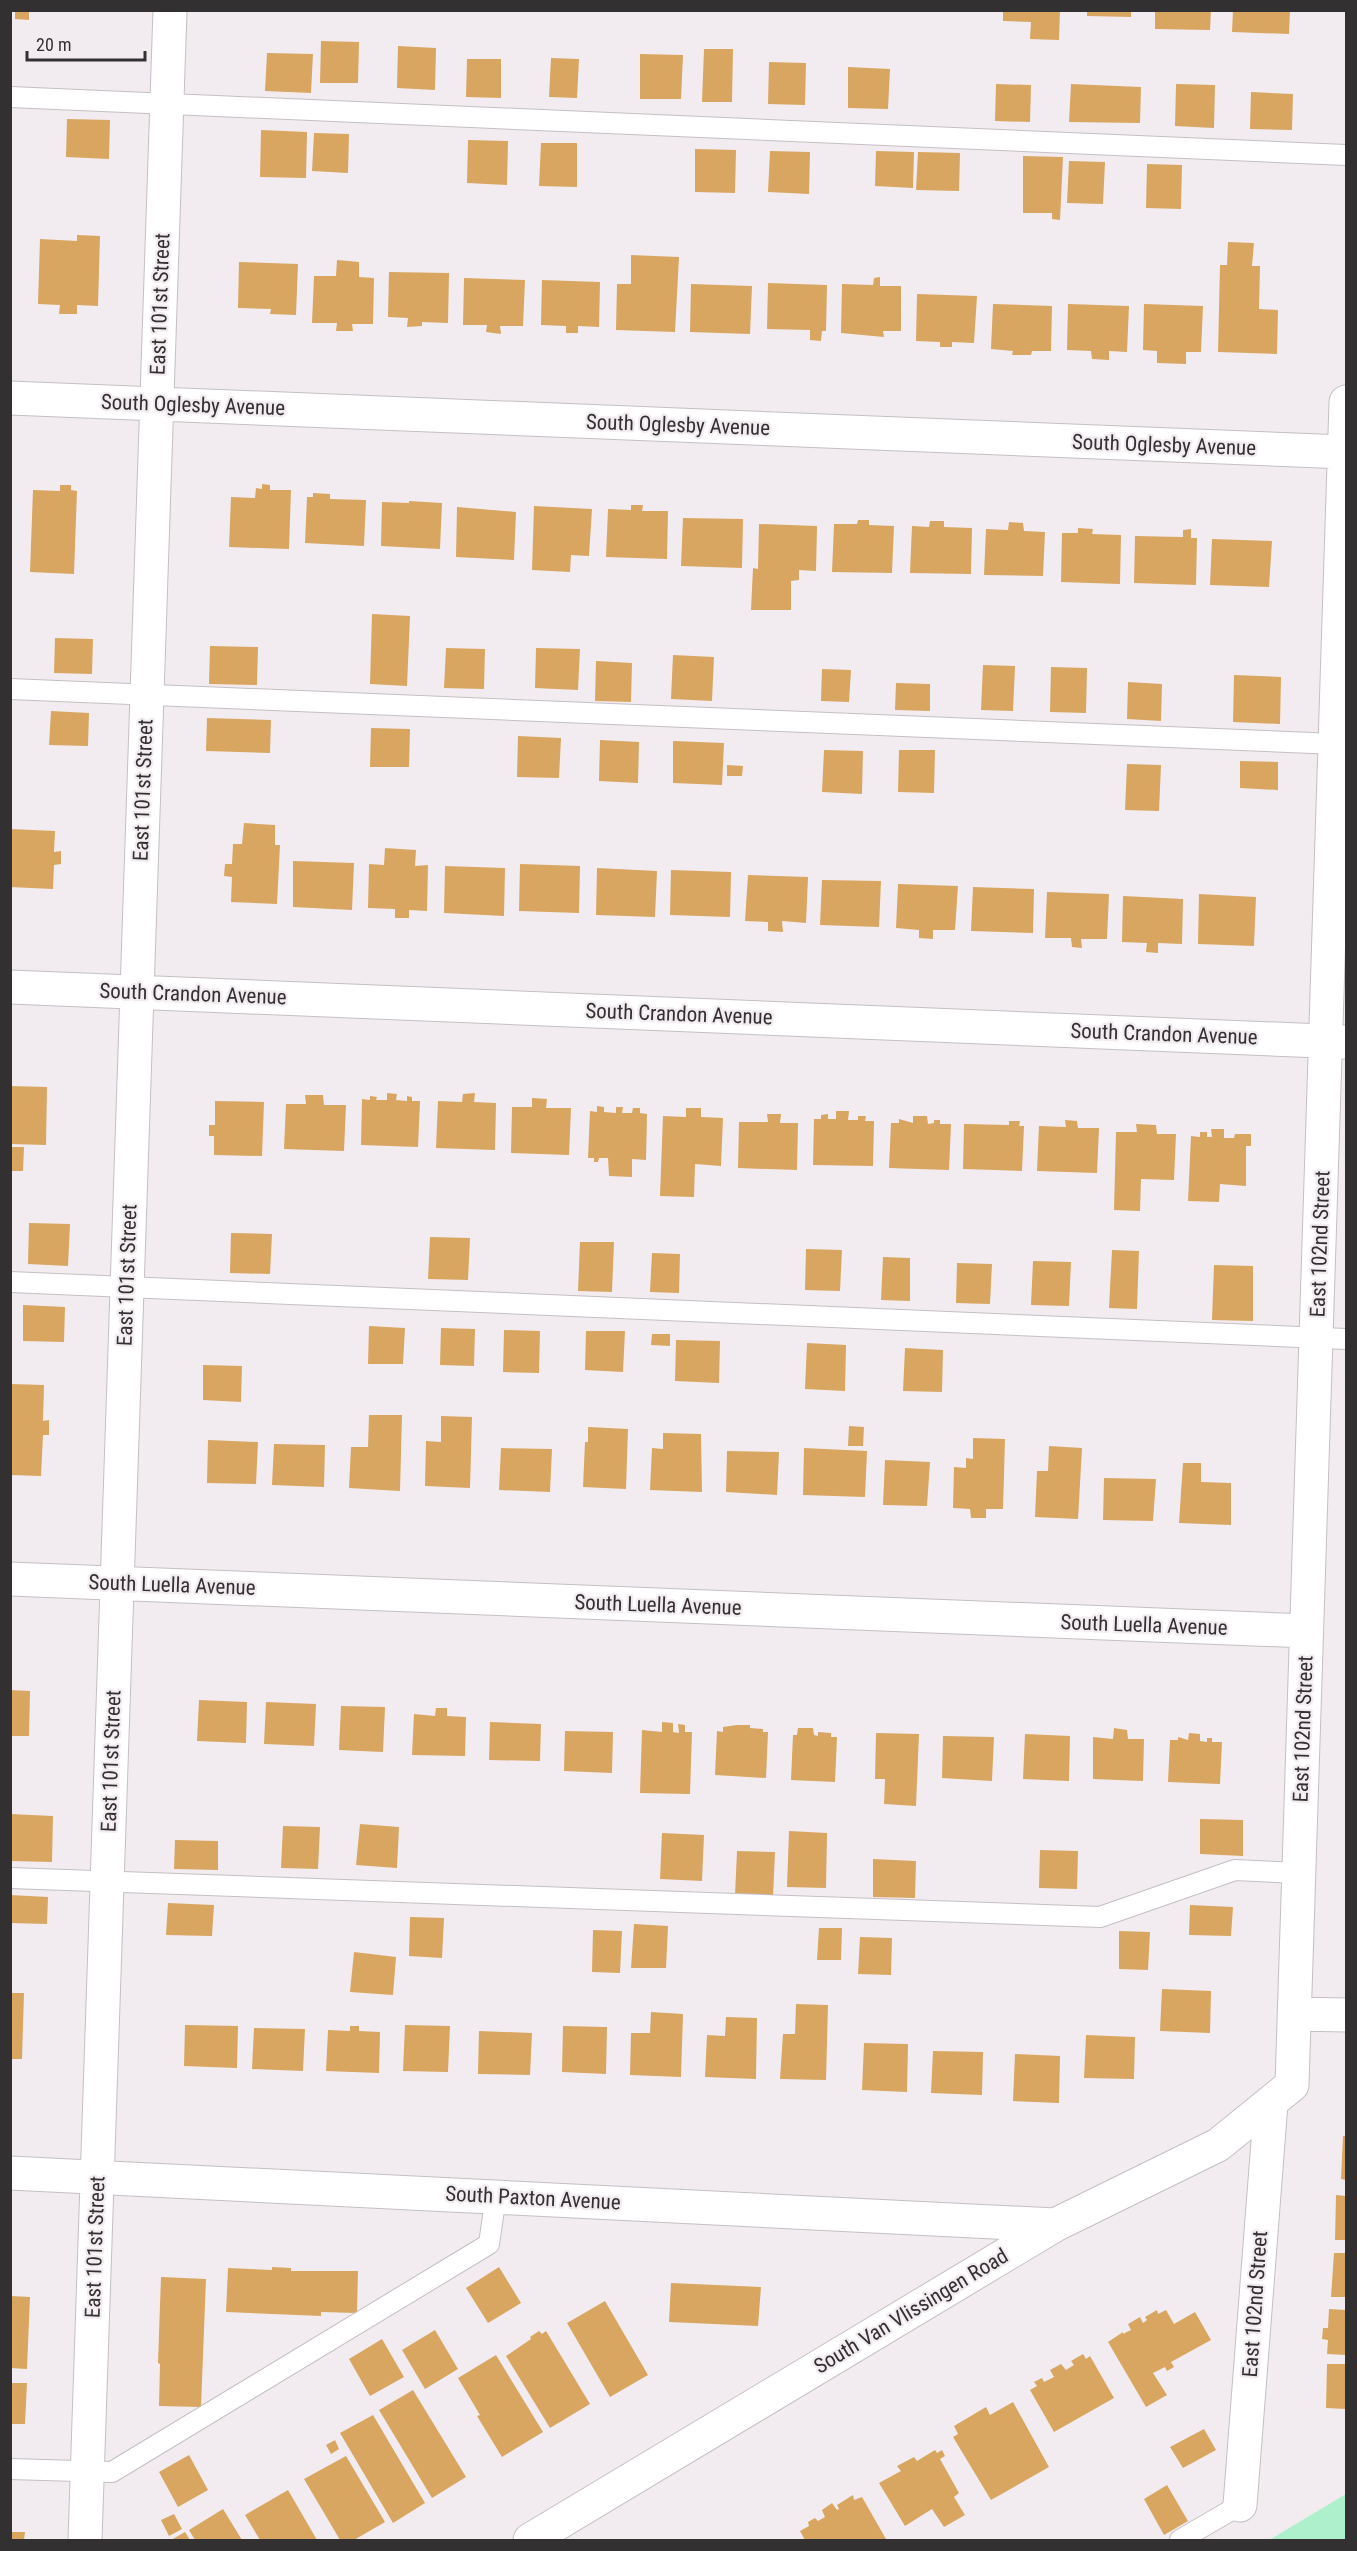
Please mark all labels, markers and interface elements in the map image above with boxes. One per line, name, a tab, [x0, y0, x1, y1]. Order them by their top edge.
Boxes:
scale bar	[27, 24, 146, 62]
text: 20 m	[36, 34, 71, 55]
street label: East 101st Street	[146, 233, 174, 375]
street label: South Oglesby Avenue	[101, 390, 286, 420]
street label: South Oglesby Avenue	[586, 410, 771, 440]
street label: South Oglesby Avenue	[1072, 430, 1257, 460]
street label: East 101st Street	[129, 719, 157, 861]
street label: South Crandon Avenue	[99, 979, 287, 1009]
street label: South Crandon Avenue	[585, 999, 773, 1029]
street label: South Crandon Avenue	[1070, 1019, 1258, 1049]
street label: East 102nd Street	[1305, 1170, 1335, 1318]
street label: East 101st Street	[113, 1204, 141, 1346]
street label: South Luella Avenue	[88, 1570, 256, 1600]
street label: South Luella Avenue	[574, 1590, 742, 1620]
street label: South Luella Avenue	[1060, 1610, 1228, 1640]
street label: East 102nd Street	[1288, 1655, 1318, 1803]
street label: East 101st Street	[97, 1690, 125, 1832]
street label: East 101st Street	[81, 2176, 109, 2318]
street label: South Paxton Avenue	[445, 2181, 621, 2215]
street label: East 102nd Street	[1238, 2230, 1272, 2378]
street label: South Van Vlissingen Road	[810, 2244, 1012, 2378]

